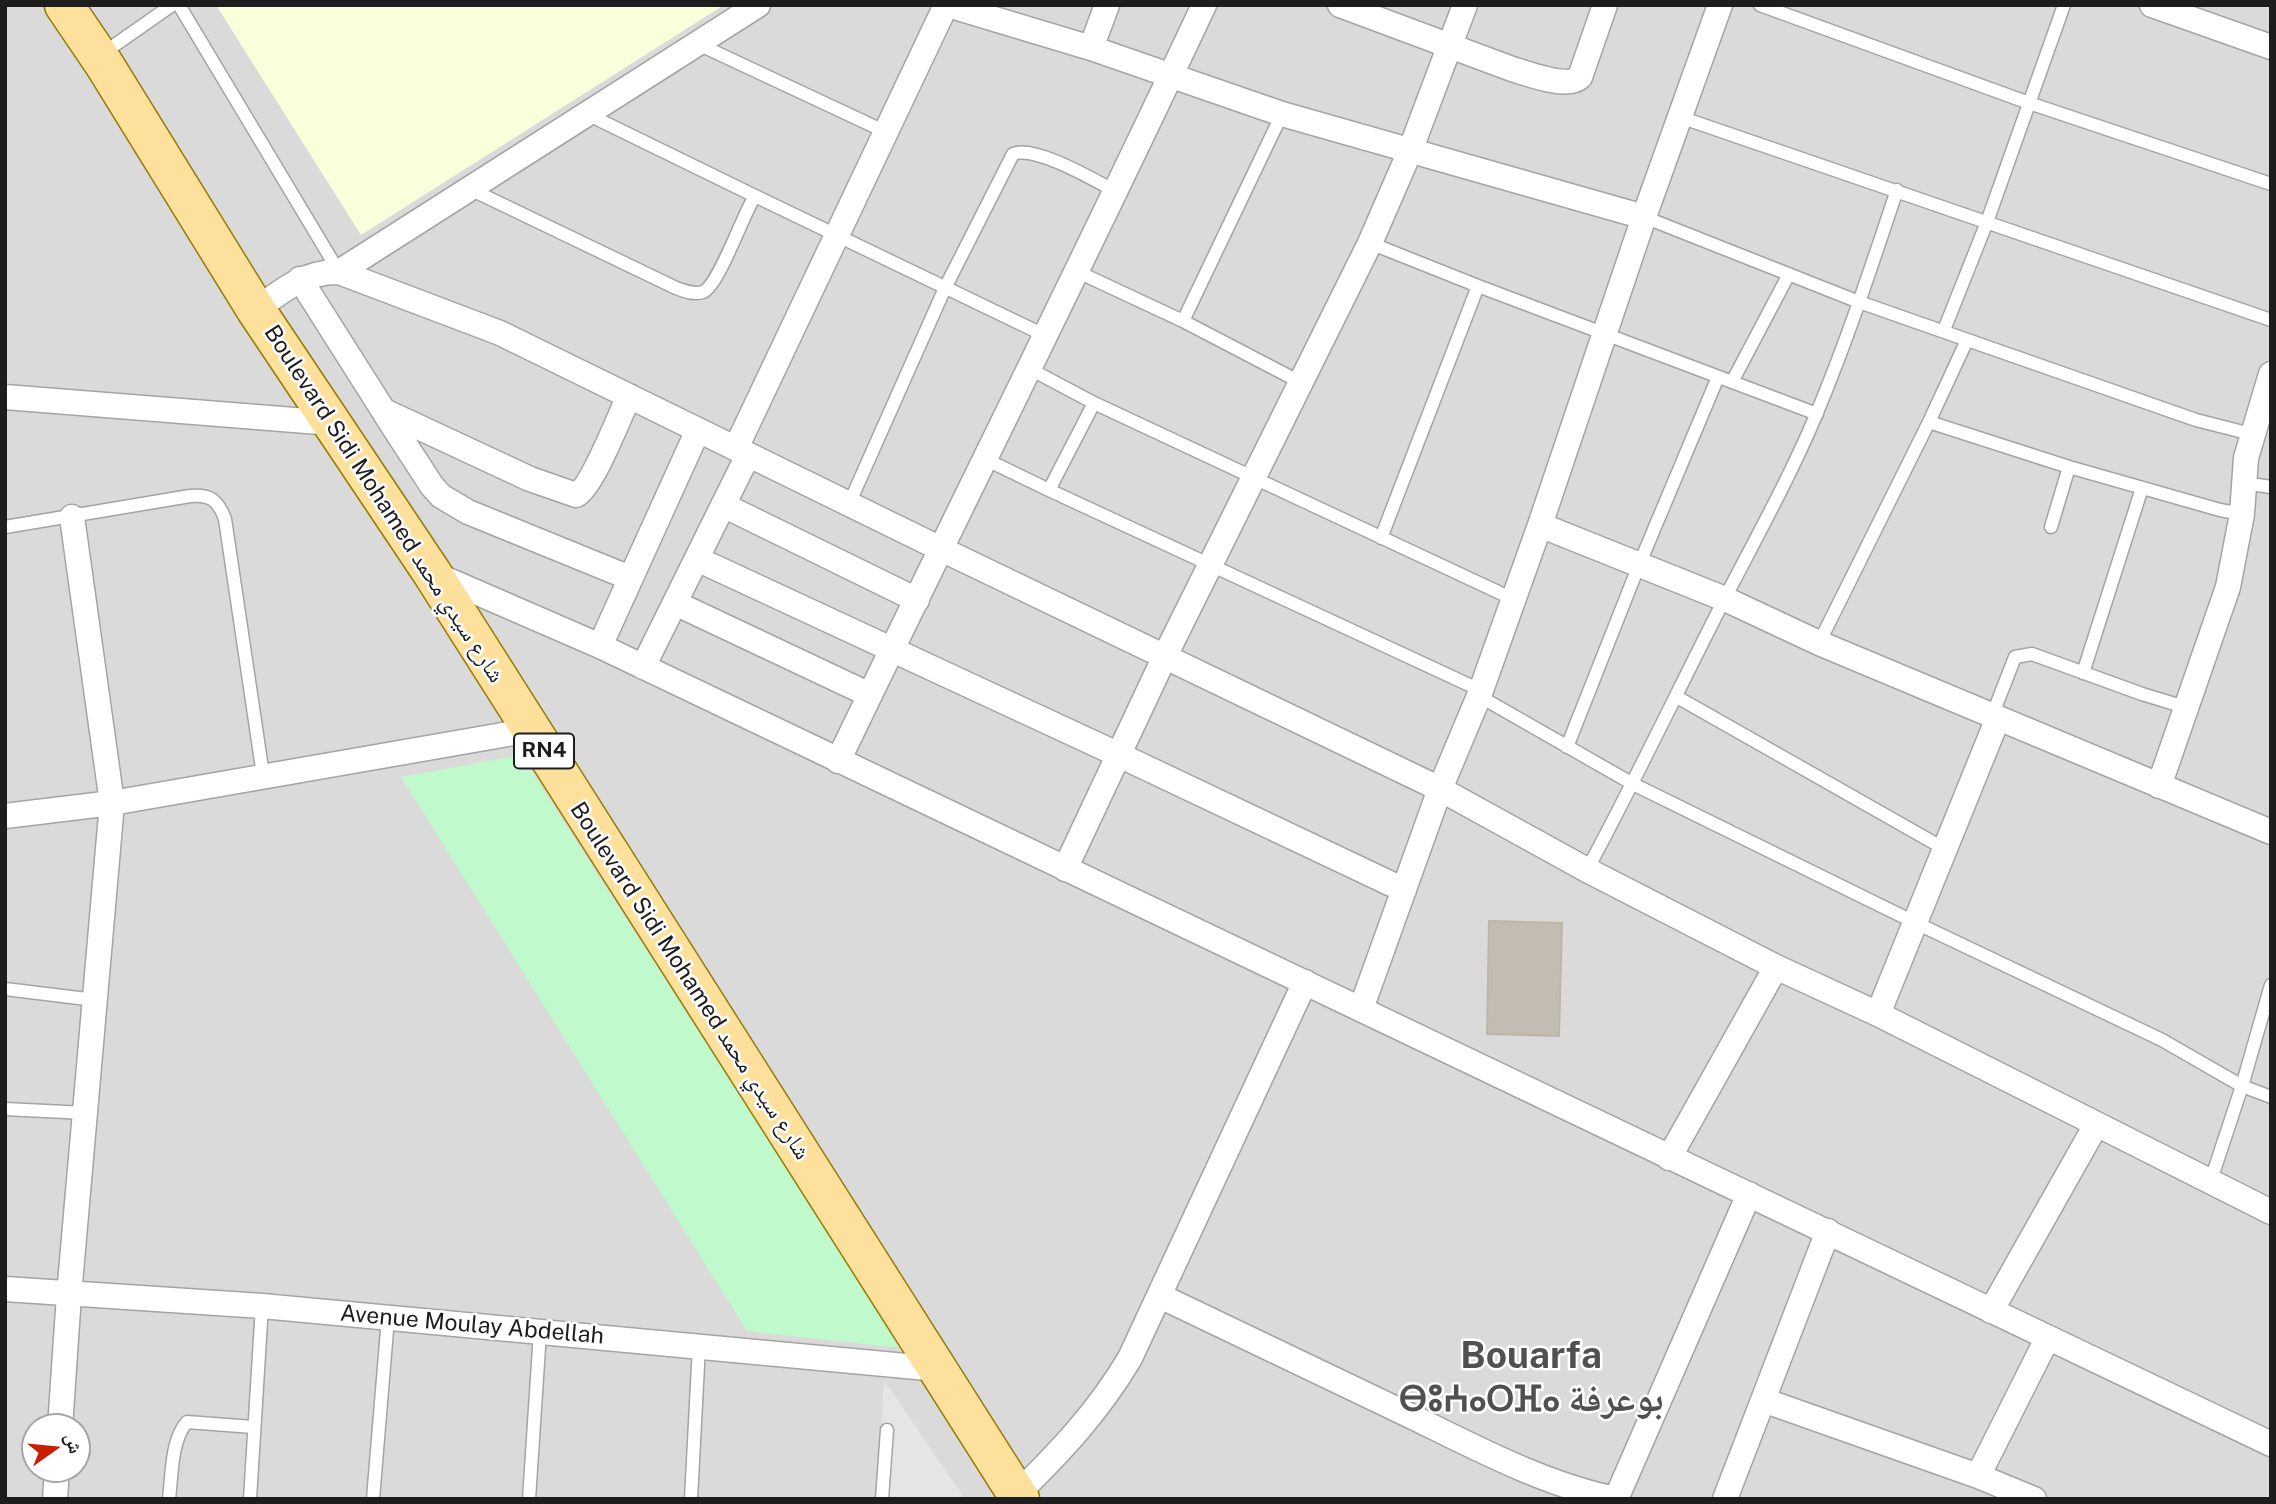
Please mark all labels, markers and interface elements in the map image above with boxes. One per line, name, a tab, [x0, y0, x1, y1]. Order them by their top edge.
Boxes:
street label: Boulevard Sidi Mohamed شارع سيدي محمد	[258, 320, 510, 688]
road number: RN4	[514, 734, 574, 768]
street label: Boulevard Sidi Mohamed شارع سيدي محمد	[564, 797, 816, 1165]
street label: Avenue Moulay Abdellah	[339, 1300, 605, 1350]
district label: Bouarfa ⴱⵓⵄⴰⵔⴼⴰ بوعرفة	[1399, 1335, 1663, 1422]
north arrow	[21, 1413, 91, 1483]
text: ش	[61, 1430, 88, 1456]

